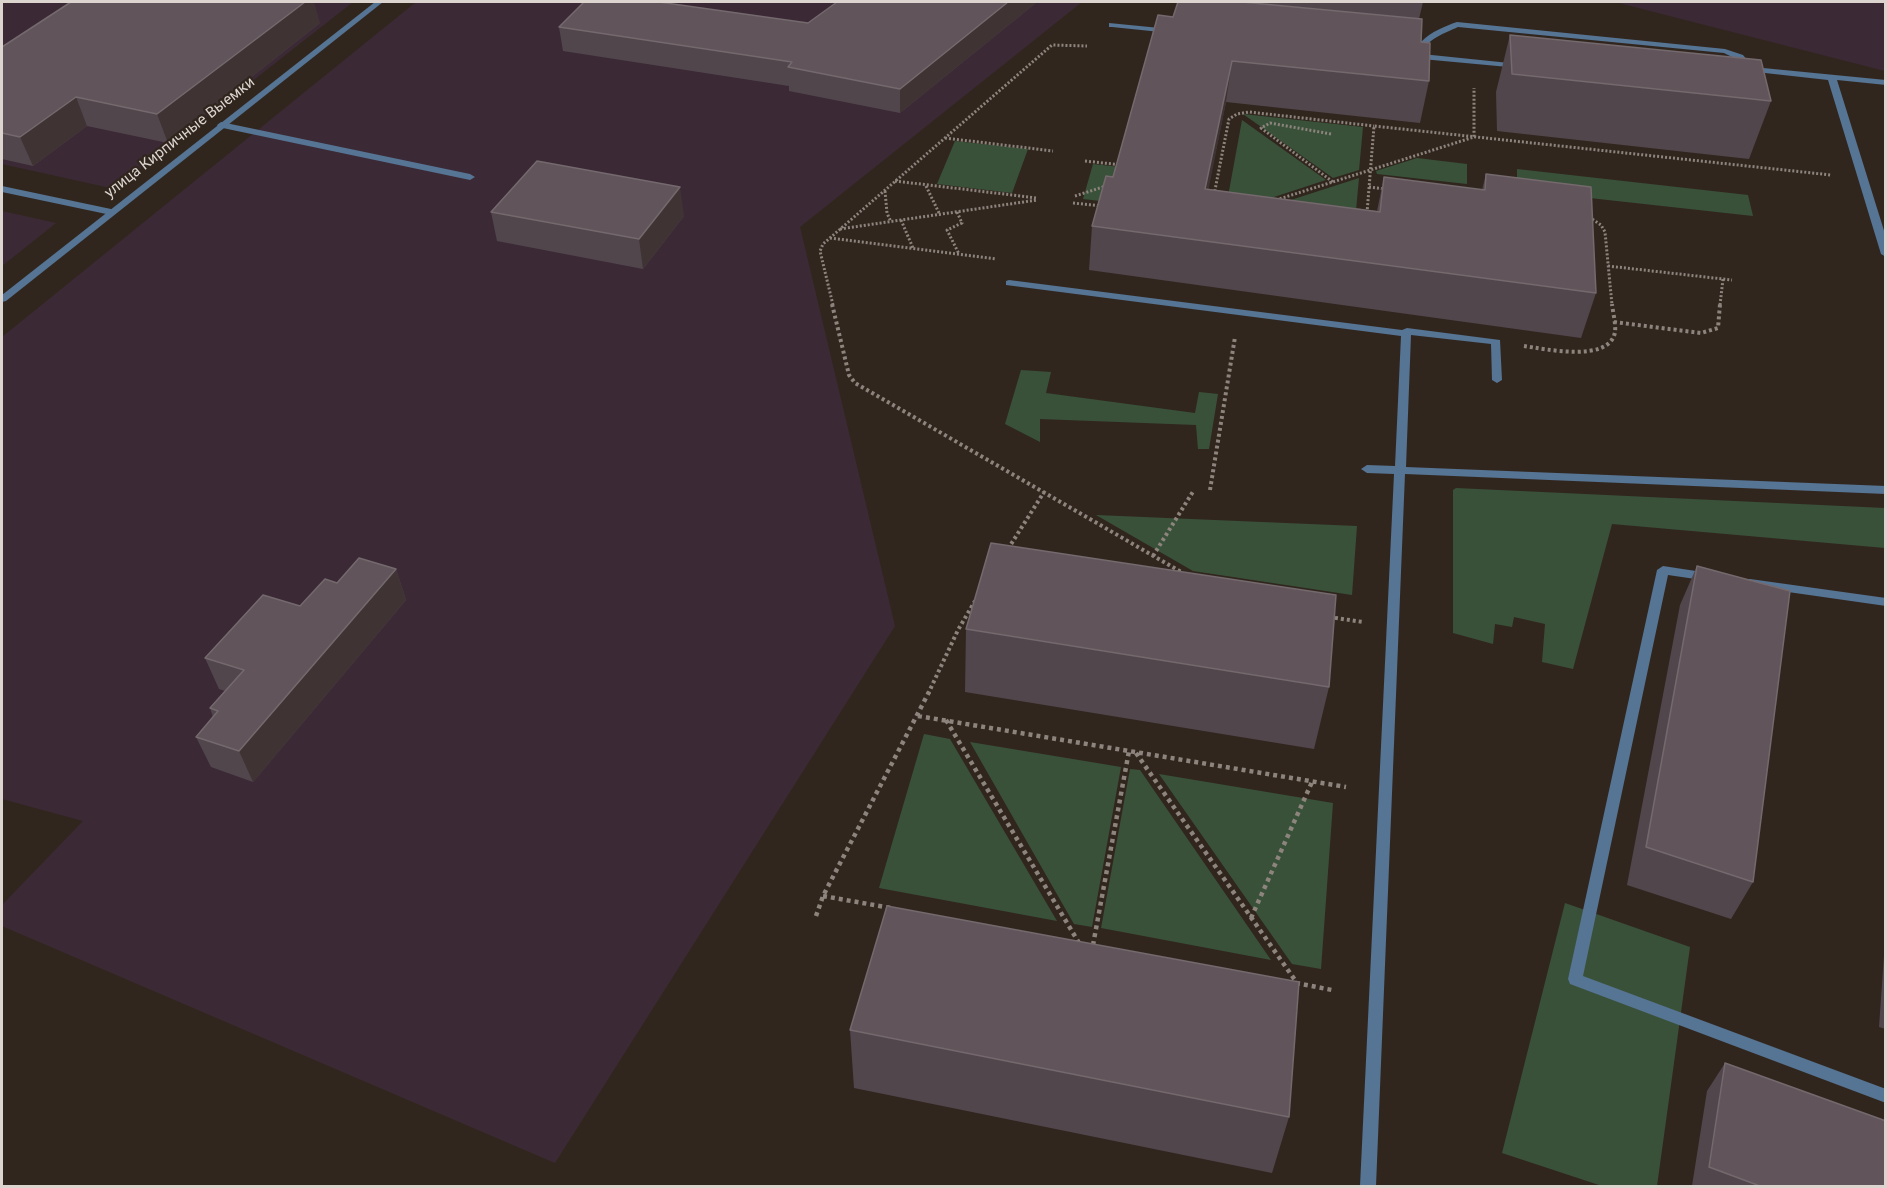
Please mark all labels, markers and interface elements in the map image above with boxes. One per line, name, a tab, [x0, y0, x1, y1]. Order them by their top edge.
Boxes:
street label: улица Кирпичные Выемки	[101, 74, 259, 202]

